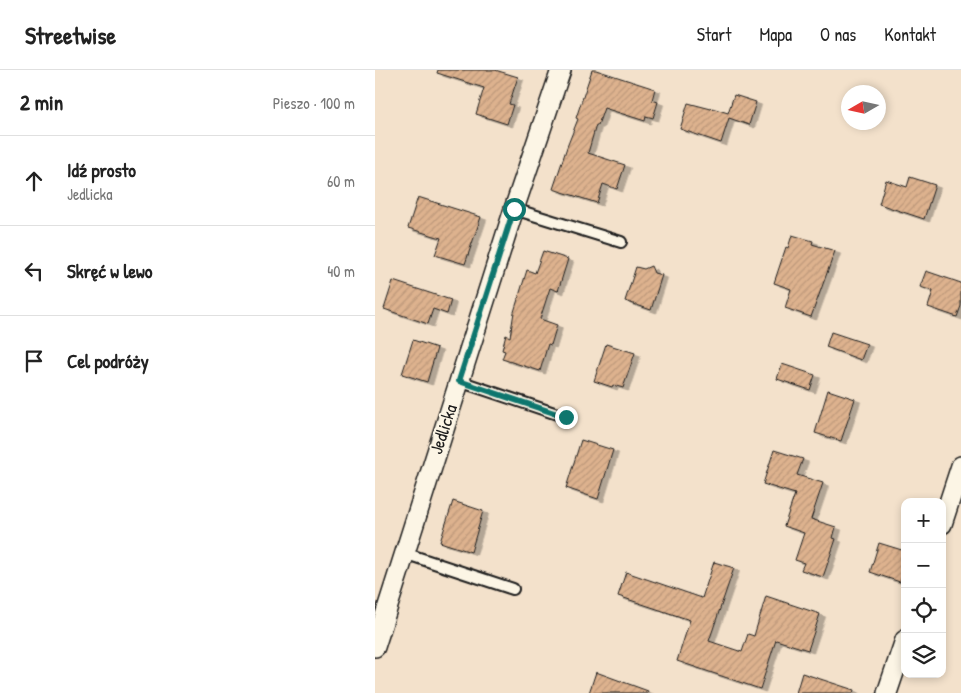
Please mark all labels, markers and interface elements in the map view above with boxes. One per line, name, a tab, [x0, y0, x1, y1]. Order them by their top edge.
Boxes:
text: Streetwise	[25, 19, 116, 51]
text: Start	[697, 22, 731, 47]
text: Mapa	[759, 22, 792, 47]
text: O nas	[820, 22, 856, 47]
text: Kontakt	[884, 22, 936, 47]
north arrow	[841, 85, 886, 130]
text: 2 min	[20, 88, 63, 117]
text: Pieszo · 100 m	[273, 92, 355, 114]
text: Idź prosto	[67, 157, 136, 183]
icon: ahead	[20, 167, 48, 195]
text: 60 m	[327, 170, 355, 192]
text: Jedlicka	[67, 183, 113, 205]
route start	[503, 198, 526, 221]
icon: left	[20, 257, 48, 285]
text: Skręć w lewo	[67, 258, 152, 284]
text: 40 m	[327, 260, 355, 282]
icon: arrive	[20, 347, 48, 375]
text: Cel podróży	[67, 348, 149, 374]
street label: Jedlicka	[423, 401, 463, 457]
route end	[555, 406, 578, 429]
map controls	[901, 498, 946, 678]
button: +	[901, 498, 946, 543]
button: −	[901, 543, 946, 588]
button: locate	[901, 588, 946, 633]
button: layers	[901, 633, 946, 678]

